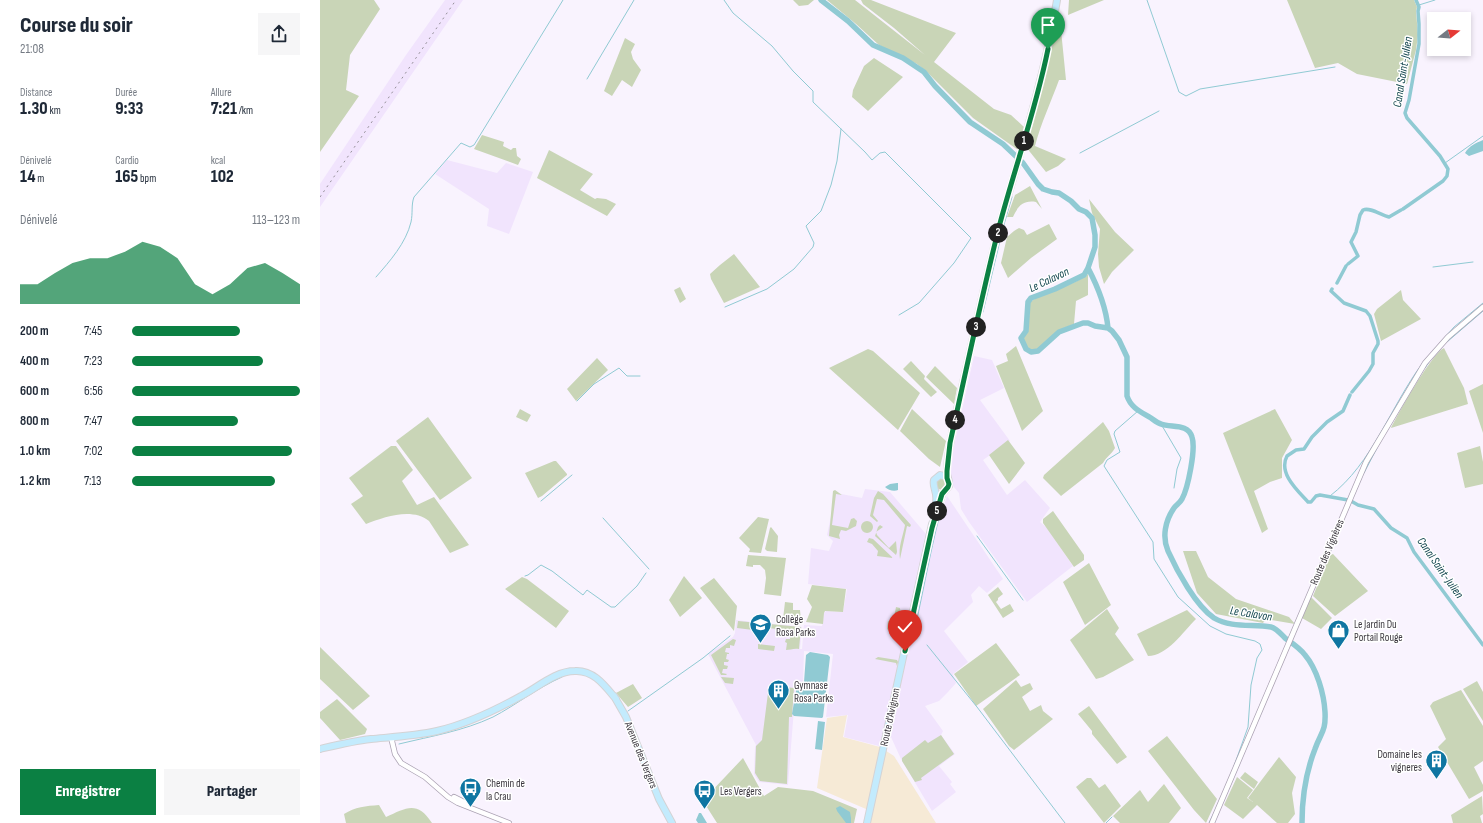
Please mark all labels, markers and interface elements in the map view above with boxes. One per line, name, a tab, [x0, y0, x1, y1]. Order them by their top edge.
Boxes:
pin	[1031, 8, 1065, 49]
text: Course du soir	[20, 12, 133, 39]
north arrow	[1427, 12, 1471, 56]
map controls	[1427, 12, 1471, 56]
button: share	[258, 13, 300, 55]
icon: arrive	[1037, 14, 1059, 36]
water label: Canal Saint-Julien	[1390, 36, 1416, 108]
text: 21:08	[20, 41, 44, 57]
text: Distance	[20, 86, 52, 99]
text: Durée	[115, 86, 137, 99]
text: Allure	[211, 86, 232, 99]
text: 1.30	[20, 99, 48, 119]
text: 9:33	[115, 99, 143, 119]
text: 7:21	[211, 99, 237, 119]
text: km	[48, 104, 61, 117]
text: /km	[237, 104, 253, 117]
pin: 1	[1014, 131, 1034, 151]
text: 1	[1022, 134, 1026, 147]
text: Dénivelé	[20, 154, 52, 167]
text: Cardio	[115, 154, 139, 167]
text: kcal	[211, 154, 225, 167]
text: 14	[20, 167, 35, 187]
text: 165	[115, 167, 138, 187]
text: 102	[211, 167, 234, 187]
text: m	[35, 172, 44, 185]
text: bpm	[138, 172, 156, 185]
text: Dénivelé	[20, 212, 57, 228]
text: 113–123 m	[252, 212, 300, 228]
pin: 2	[988, 223, 1008, 243]
text: 2	[996, 226, 1000, 239]
water label: Le Calavon	[1027, 264, 1071, 296]
pin: 3	[966, 317, 986, 337]
text: 3	[974, 320, 978, 333]
text: 200 m	[20, 323, 49, 339]
text: 7:45	[84, 323, 102, 339]
text: 400 m	[20, 353, 49, 369]
text: 7:23	[84, 353, 102, 369]
text: 600 m	[20, 383, 49, 399]
text: 6:56	[84, 383, 103, 399]
pin: 4	[945, 410, 965, 430]
text: 800 m	[20, 413, 49, 429]
text: 7:47	[84, 413, 102, 429]
text: 4	[952, 413, 958, 426]
text: 1.0 km	[20, 443, 50, 459]
text: 7:02	[84, 443, 103, 459]
text: 1.2 km	[20, 473, 50, 489]
text: 7:13	[84, 473, 102, 489]
pin: 5	[927, 501, 947, 521]
text: 5	[935, 504, 939, 517]
street label: Route des Vignères	[1307, 517, 1347, 587]
water label: Canal Saint-Julien	[1413, 534, 1467, 602]
water label: Le Calavon	[1229, 603, 1273, 625]
pin	[888, 610, 922, 651]
school or university icon: Collège Rosa Parks	[747, 612, 773, 645]
place label: Collège Rosa Parks	[776, 613, 815, 639]
icon: check	[894, 616, 916, 638]
shop icon: Le Jardin Du Portail Rouge	[1326, 617, 1352, 650]
place label: Le Jardin Du Portail Rouge	[1354, 618, 1403, 644]
building icon: Gymnase Rosa Parks	[766, 678, 792, 711]
place label: Gymnase Rosa Parks	[794, 679, 833, 705]
street label: Route d'Avignon	[877, 686, 903, 747]
street label: Avenue des Vergers	[621, 719, 660, 790]
building icon: Domaine les vigneres	[1424, 747, 1450, 780]
place label: Domaine les vigneres	[1377, 748, 1422, 774]
button: Enregistrer	[20, 769, 156, 815]
button: Partager	[164, 769, 300, 815]
bus stop icon: Chemin de la Crau	[458, 776, 484, 809]
place label: Chemin de la Crau	[486, 777, 525, 803]
bus stop icon: Les Vergers	[691, 778, 717, 811]
place label: Les Vergers	[720, 785, 762, 798]

